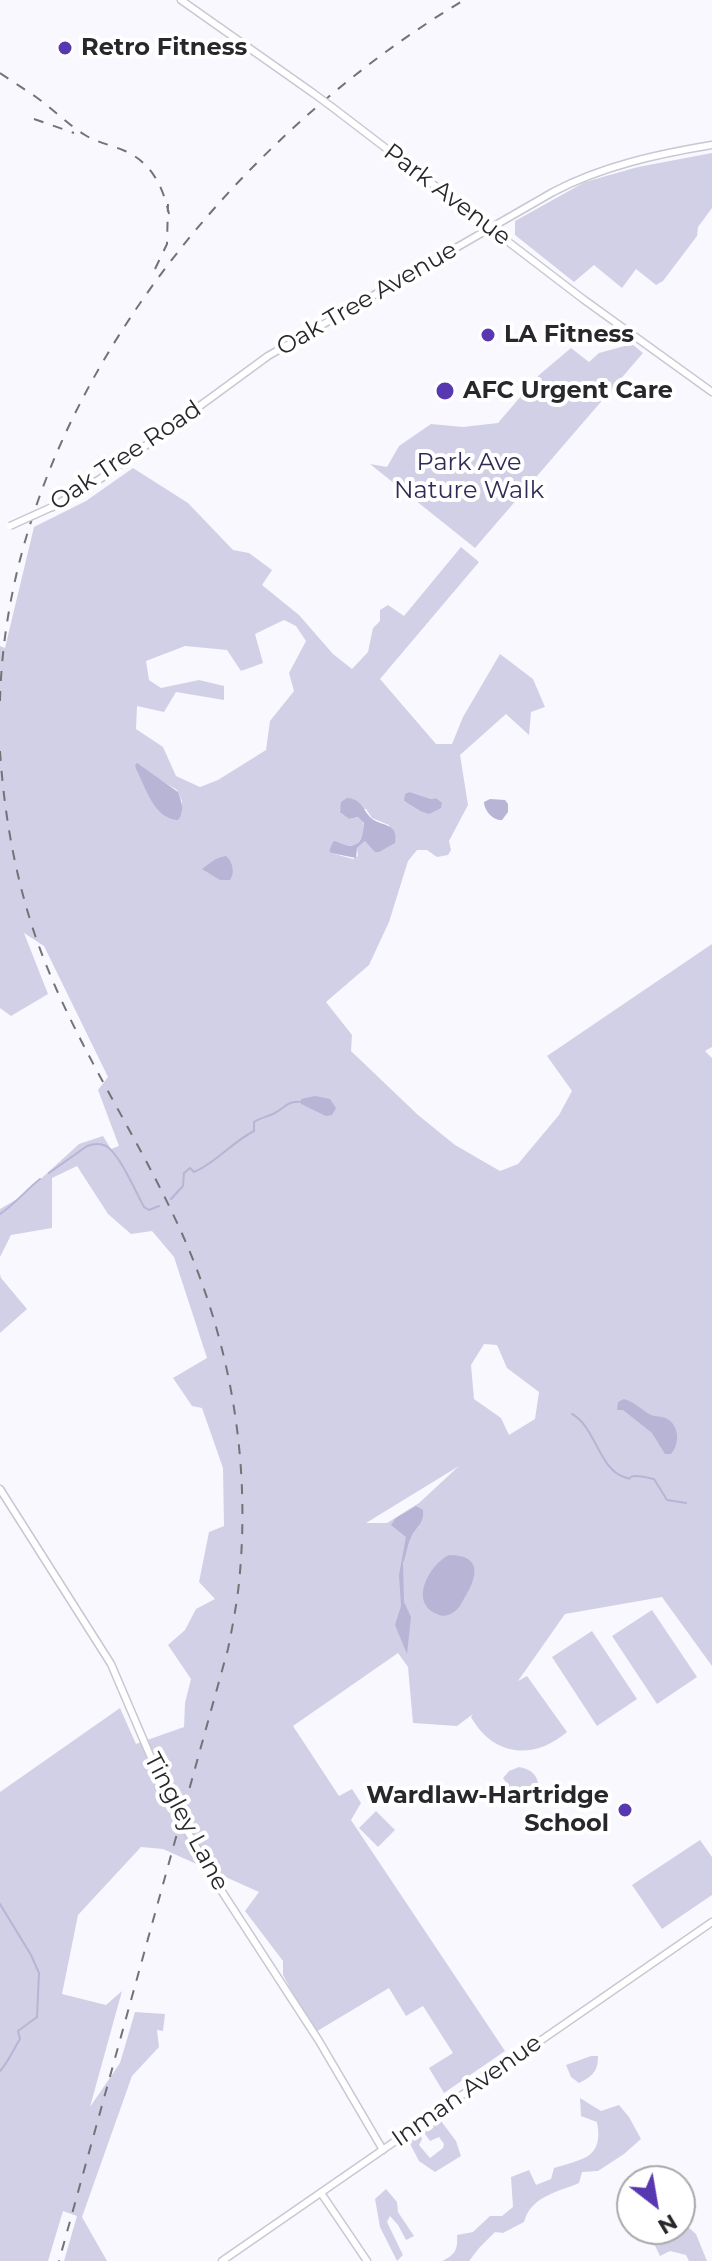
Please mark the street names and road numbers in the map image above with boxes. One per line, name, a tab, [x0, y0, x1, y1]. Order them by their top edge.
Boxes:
street label: Park Avenue	[378, 138, 516, 252]
street label: Oak Tree Avenue	[272, 236, 462, 362]
street label: Oak Tree Road	[45, 395, 207, 517]
street label: Tingley Lane	[138, 1748, 234, 1896]
street label: Inman Avenue	[387, 2029, 547, 2153]

